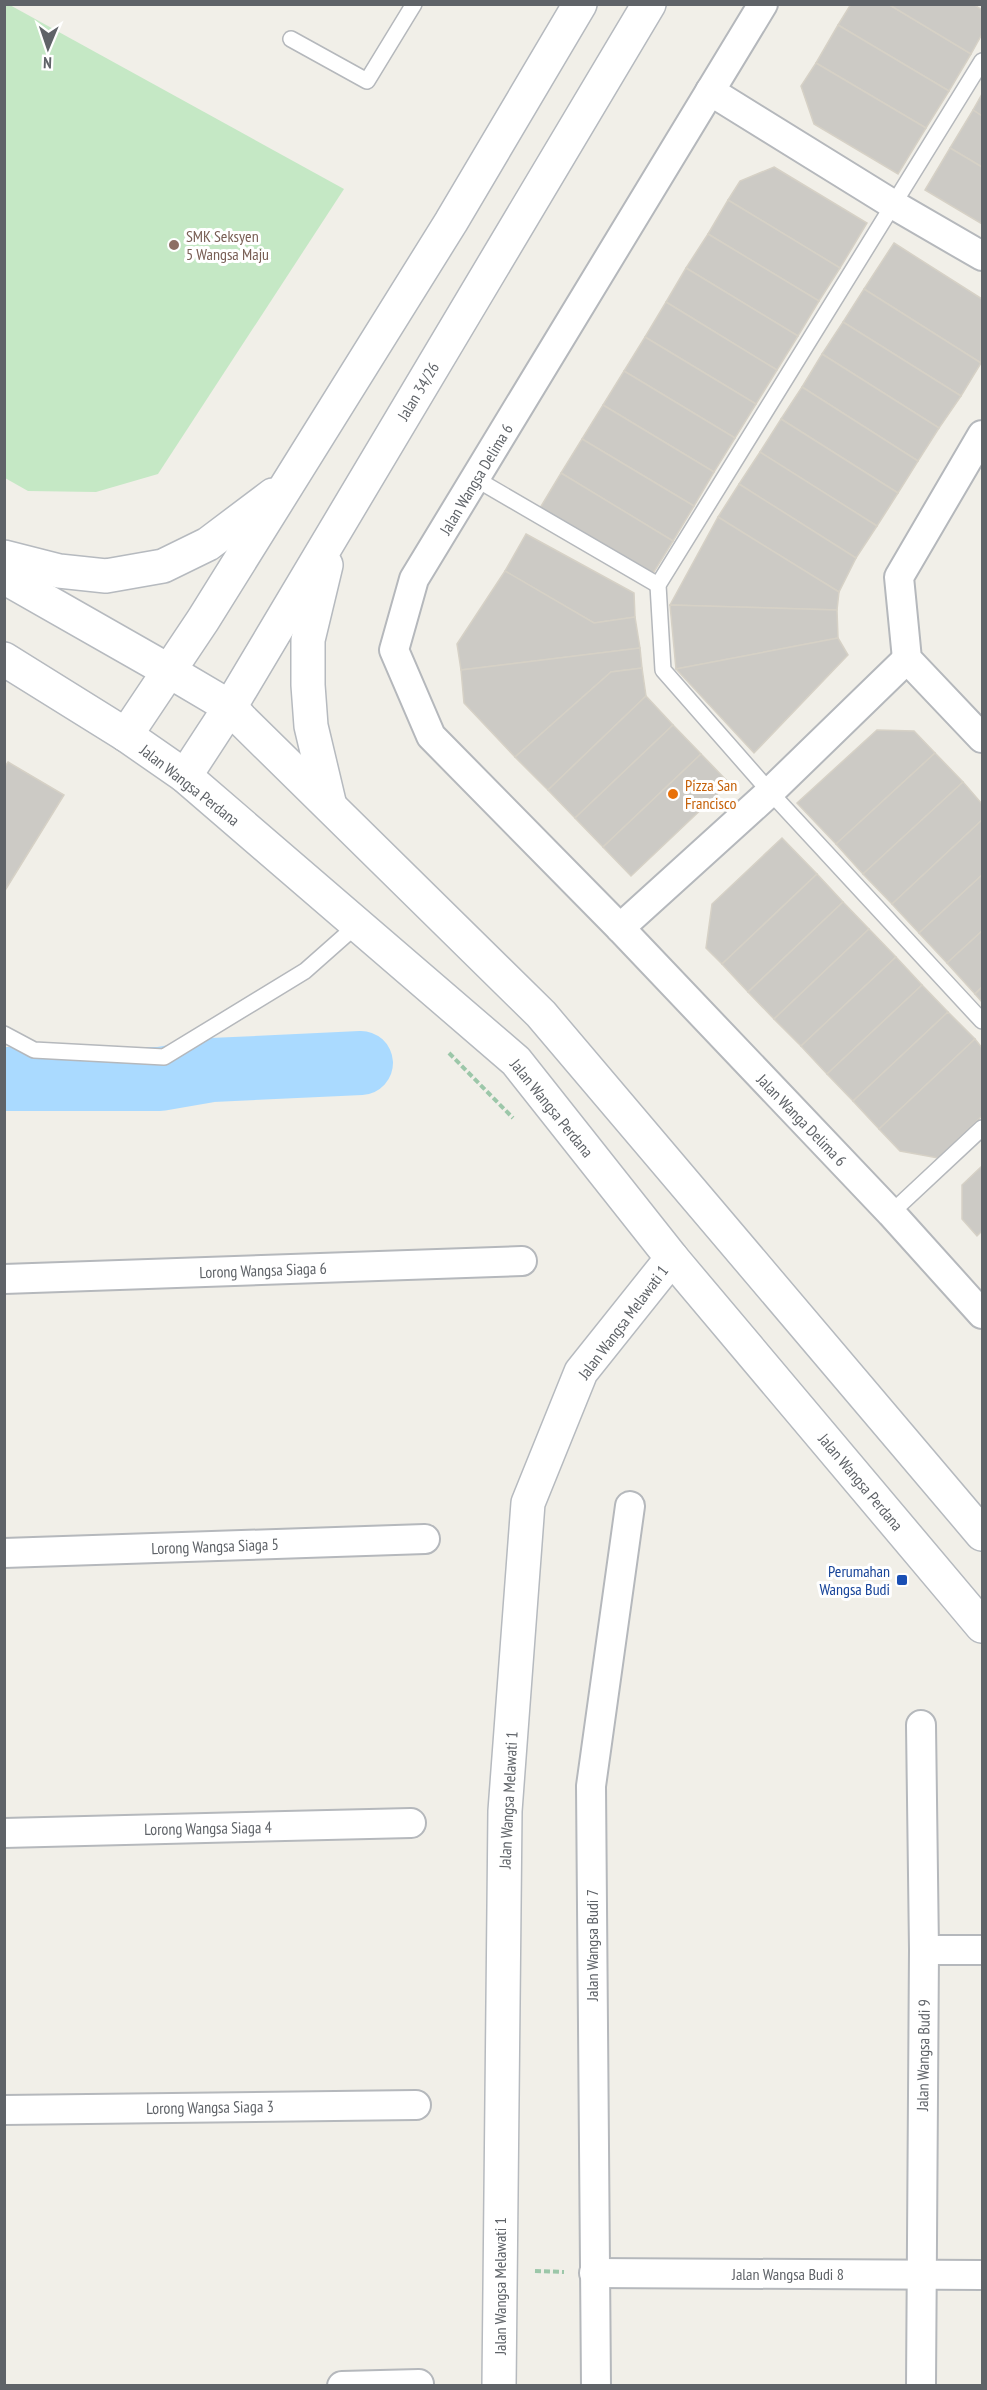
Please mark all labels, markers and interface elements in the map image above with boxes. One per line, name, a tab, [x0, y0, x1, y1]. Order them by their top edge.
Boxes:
north arrow	[18, 18, 78, 78]
text: N	[43, 53, 52, 73]
place label: SMK Seksyen 5 Wangsa Maju	[186, 226, 269, 264]
marker: SMK Seksyen 5 Wangsa Maju	[167, 238, 181, 252]
street label: Jalan 34/26	[392, 358, 443, 425]
street label: Jalan Wangsa Delima 6	[434, 420, 517, 539]
street label: Jalan Wangsa Perdana	[135, 739, 244, 830]
place label: Pizza San Francisco	[685, 775, 737, 813]
marker: Pizza San Francisco	[666, 787, 680, 801]
street label: Jalan Wangsa Perdana	[506, 1054, 598, 1161]
street label: Jalan Wanga Delima 6	[752, 1069, 851, 1170]
street label: Lorong Wangsa Siaga 6	[199, 1258, 327, 1282]
street label: Jalan Wangsa Melawati 1	[573, 1261, 672, 1384]
street label: Jalan Wangsa Perdana	[814, 1429, 907, 1535]
street label: Lorong Wangsa Siaga 5	[151, 1534, 279, 1558]
place label: Perumahan Wangsa Budi	[819, 1561, 890, 1599]
marker: Perumahan Wangsa Budi	[895, 1573, 909, 1587]
street label: Jalan Wangsa Melawati 1	[494, 1731, 522, 1870]
street label: Lorong Wangsa Siaga 4	[144, 1817, 272, 1839]
street label: Jalan Wangsa Budi 7	[582, 1889, 602, 2002]
street label: Jalan Wangsa Budi 9	[912, 1999, 934, 2112]
street label: Lorong Wangsa Siaga 3	[146, 2096, 274, 2118]
street label: Jalan Wangsa Melawati 1	[490, 2217, 510, 2356]
street label: Jalan Wangsa Budi 8	[731, 2264, 844, 2284]

